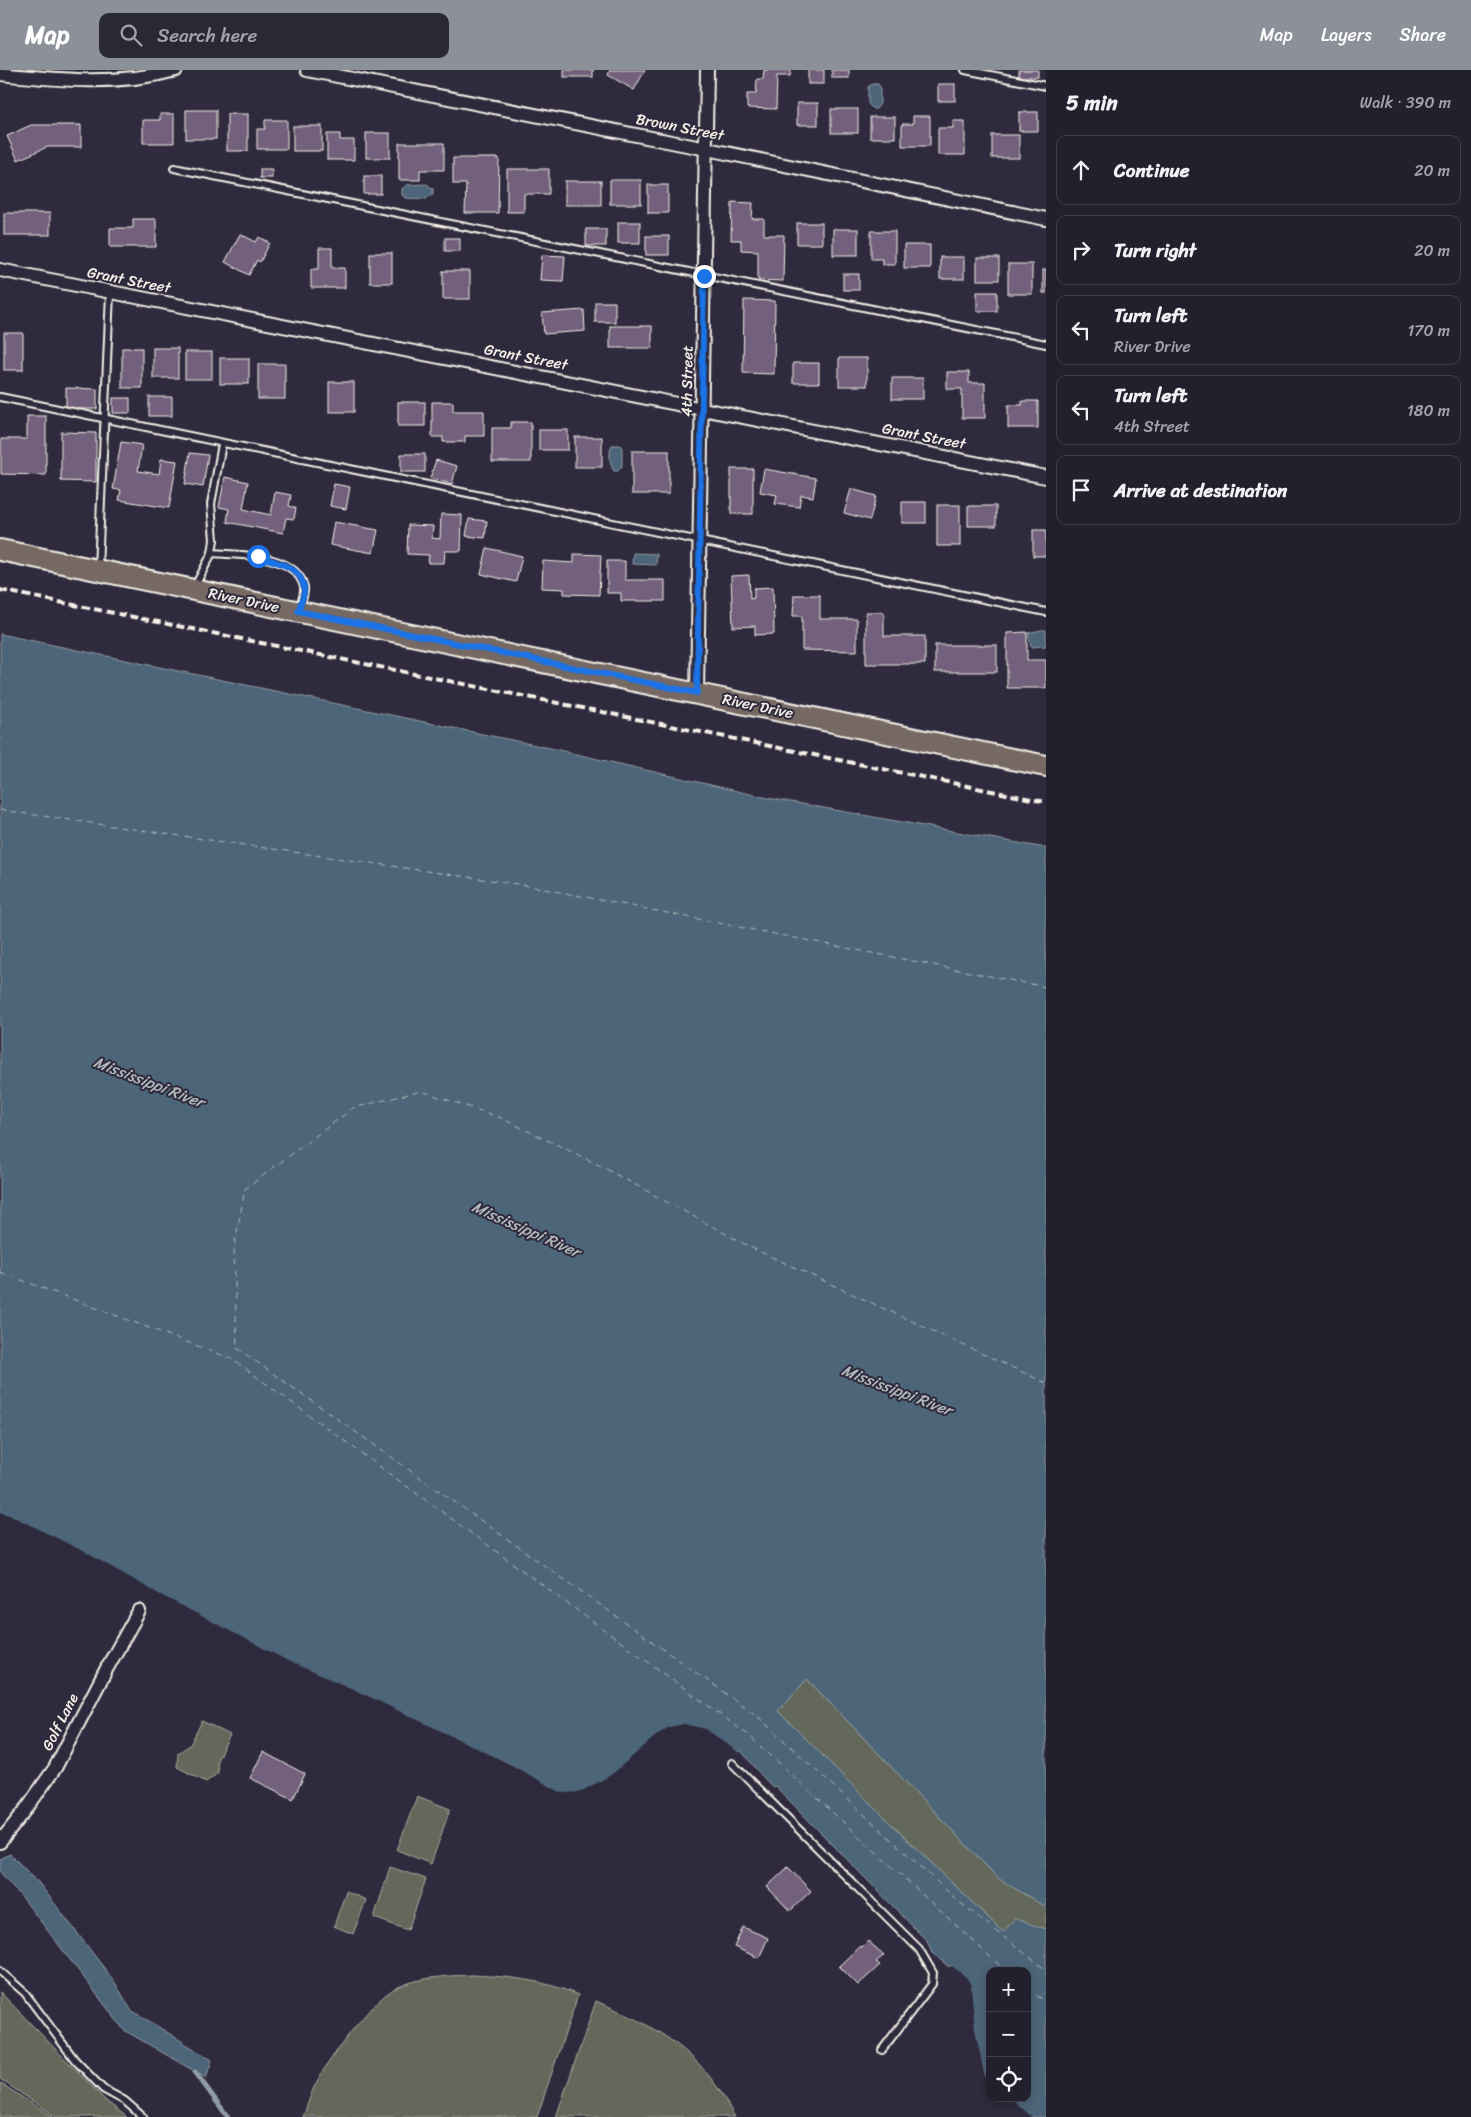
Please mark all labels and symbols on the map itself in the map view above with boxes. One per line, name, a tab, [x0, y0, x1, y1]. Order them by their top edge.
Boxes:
street label: Brown Street	[634, 106, 727, 148]
street label: Grant Street	[85, 259, 174, 301]
route end	[693, 265, 716, 288]
street label: Grant Street	[482, 336, 571, 378]
street label: 4th Street	[673, 345, 701, 417]
street label: Grant Street	[880, 415, 969, 457]
route start	[247, 545, 270, 568]
street label: River Drive	[206, 580, 282, 620]
street label: River Drive	[720, 686, 796, 726]
water label: Mississippi River	[90, 1048, 212, 1118]
water label: Mississippi River	[467, 1192, 588, 1267]
water label: Mississippi River	[838, 1356, 960, 1426]
street label: Golf Lane	[34, 1689, 86, 1755]

